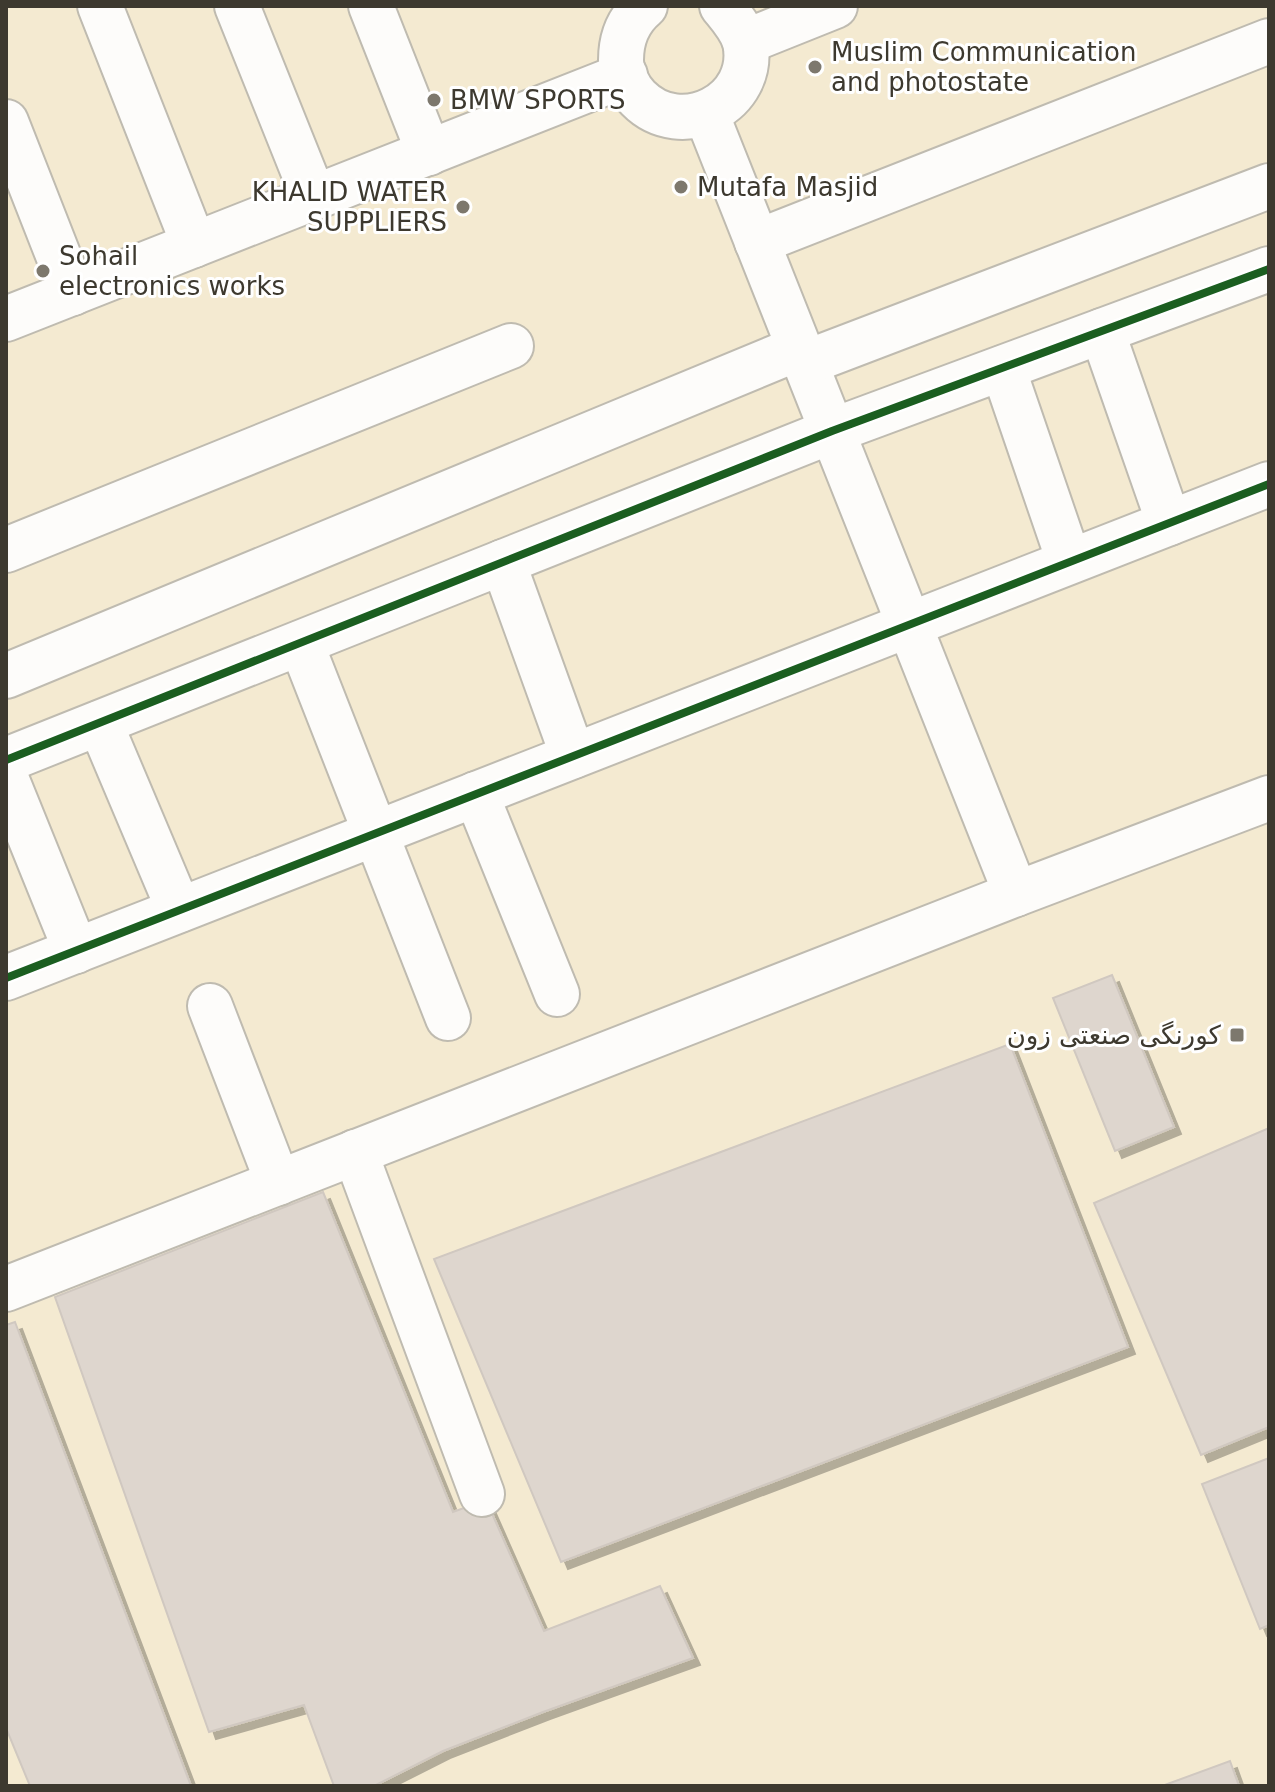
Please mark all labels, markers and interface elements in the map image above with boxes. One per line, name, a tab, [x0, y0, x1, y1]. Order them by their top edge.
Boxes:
place label: Muslim Communication and photostate	[831, 37, 1136, 97]
marker: Muslim Communication and photostate	[806, 58, 824, 76]
place label: BMW SPORTS	[450, 85, 625, 115]
marker: BMW SPORTS	[425, 91, 443, 109]
place label: Mutafa Masjid	[697, 172, 878, 202]
place label: KHALID WATER SUPPLIERS	[252, 177, 447, 237]
marker: Mutafa Masjid	[672, 178, 690, 196]
marker: KHALID WATER SUPPLIERS	[454, 198, 472, 216]
place label: Sohail electronics works	[59, 241, 285, 301]
marker: Sohail electronics works	[34, 262, 52, 280]
place label: کورنگی صنعتی زون	[1007, 1020, 1222, 1051]
marker: کورنگی صنعتی زون	[1228, 1026, 1246, 1044]

